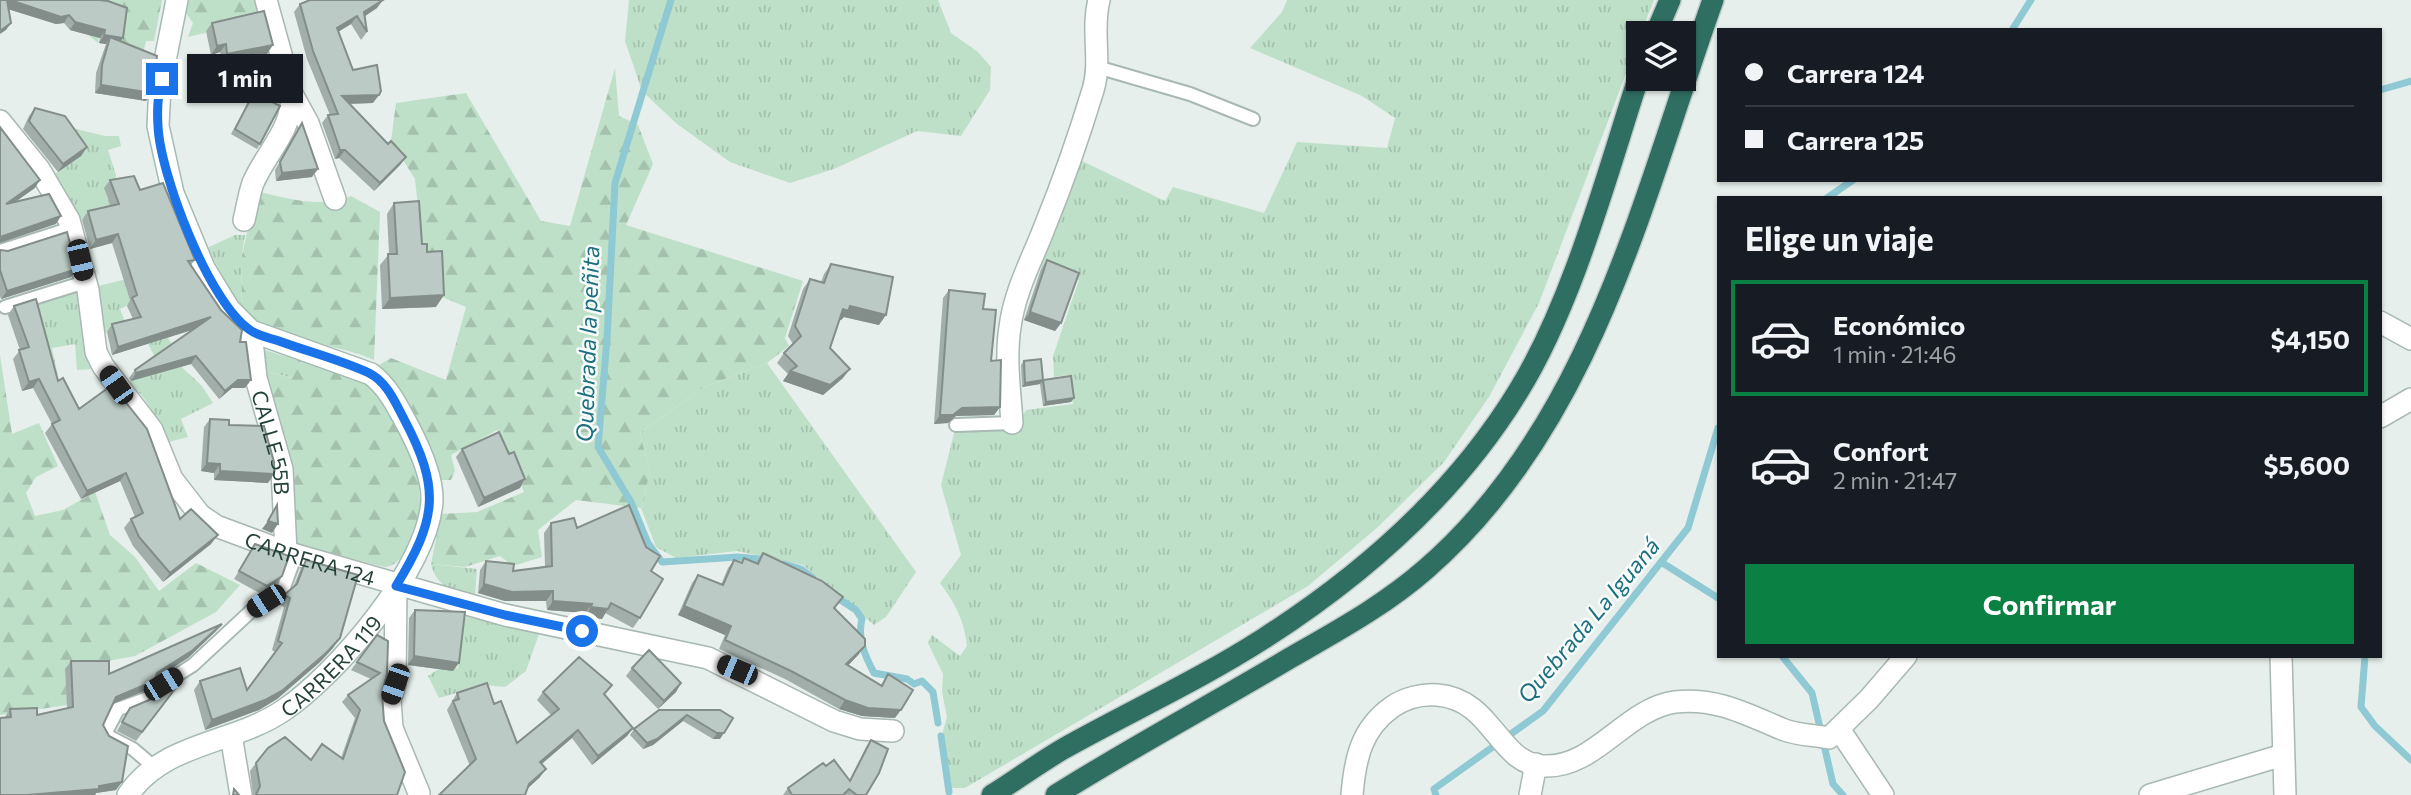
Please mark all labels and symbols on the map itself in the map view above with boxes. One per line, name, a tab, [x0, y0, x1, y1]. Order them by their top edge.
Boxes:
callout: 1 min	[186, 55, 302, 104]
route end	[146, 63, 178, 95]
car	[66, 237, 95, 283]
water label: Quebrada la peñita	[570, 245, 604, 443]
car	[96, 362, 137, 408]
street label: CALLE 55B	[248, 387, 296, 495]
street label: CARRERA 124	[242, 526, 379, 590]
water label: Quebrada La Iguaná	[1511, 531, 1666, 708]
car	[243, 581, 290, 621]
street label: CARRERA 119	[275, 610, 386, 721]
route start	[566, 615, 598, 647]
car	[714, 652, 761, 688]
car	[379, 661, 412, 707]
car	[140, 664, 187, 704]

